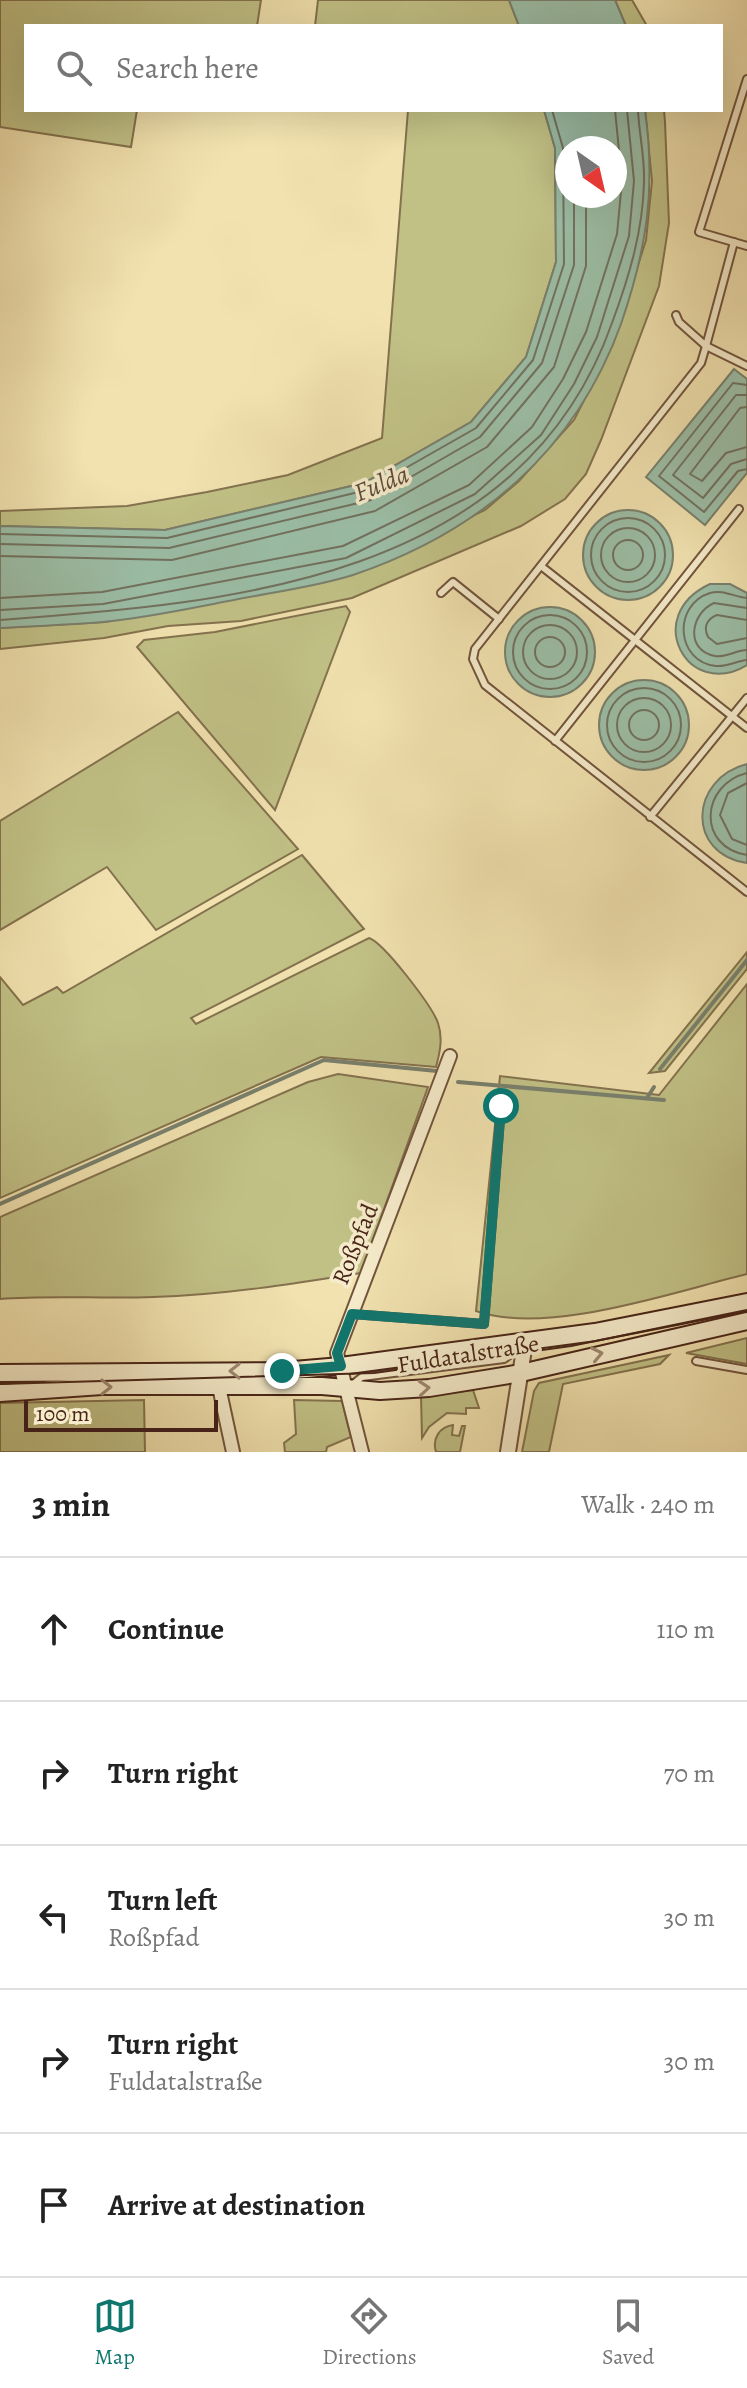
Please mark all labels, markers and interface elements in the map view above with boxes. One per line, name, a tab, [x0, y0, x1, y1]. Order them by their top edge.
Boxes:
search box	[24, 24, 723, 112]
icon: search	[52, 46, 96, 90]
text: Search here	[116, 48, 259, 88]
north arrow	[555, 136, 627, 208]
water label: Fulda	[349, 457, 414, 510]
route start	[483, 1088, 519, 1124]
street label: Roßpfad	[324, 1199, 386, 1289]
street label: Fuldatalstraße	[395, 1327, 541, 1381]
one-way arrow	[590, 1346, 603, 1363]
route end	[264, 1353, 300, 1389]
one-way arrow	[228, 1362, 241, 1380]
one-way arrow	[100, 1378, 113, 1395]
one-way arrow	[418, 1380, 431, 1397]
scale bar	[24, 1396, 218, 1432]
text: 100 m	[36, 1399, 90, 1429]
text: 3 min	[32, 1481, 110, 1528]
text: Walk · 240 m	[581, 1487, 715, 1522]
icon: ahead	[32, 1607, 76, 1651]
text: Continue	[108, 1609, 224, 1649]
text: 110 m	[657, 1612, 715, 1647]
icon: right	[32, 1751, 76, 1795]
text: Turn right	[108, 1753, 238, 1793]
text: 70 m	[663, 1756, 715, 1791]
text: Turn left	[108, 1880, 217, 1920]
icon: left	[32, 1895, 76, 1939]
text: 30 m	[664, 1900, 715, 1935]
text: Roßpfad	[108, 1920, 200, 1955]
text: Turn right	[108, 2024, 238, 2064]
icon: right	[32, 2039, 76, 2083]
text: 30 m	[664, 2044, 715, 2079]
text: Fuldatalstraße	[108, 2064, 263, 2099]
icon: arrive	[32, 2183, 76, 2227]
text: Arrive at destination	[108, 2185, 365, 2225]
tab: Map	[93, 2294, 137, 2372]
tab: Directions	[322, 2294, 417, 2372]
tab: Saved	[602, 2294, 654, 2372]

